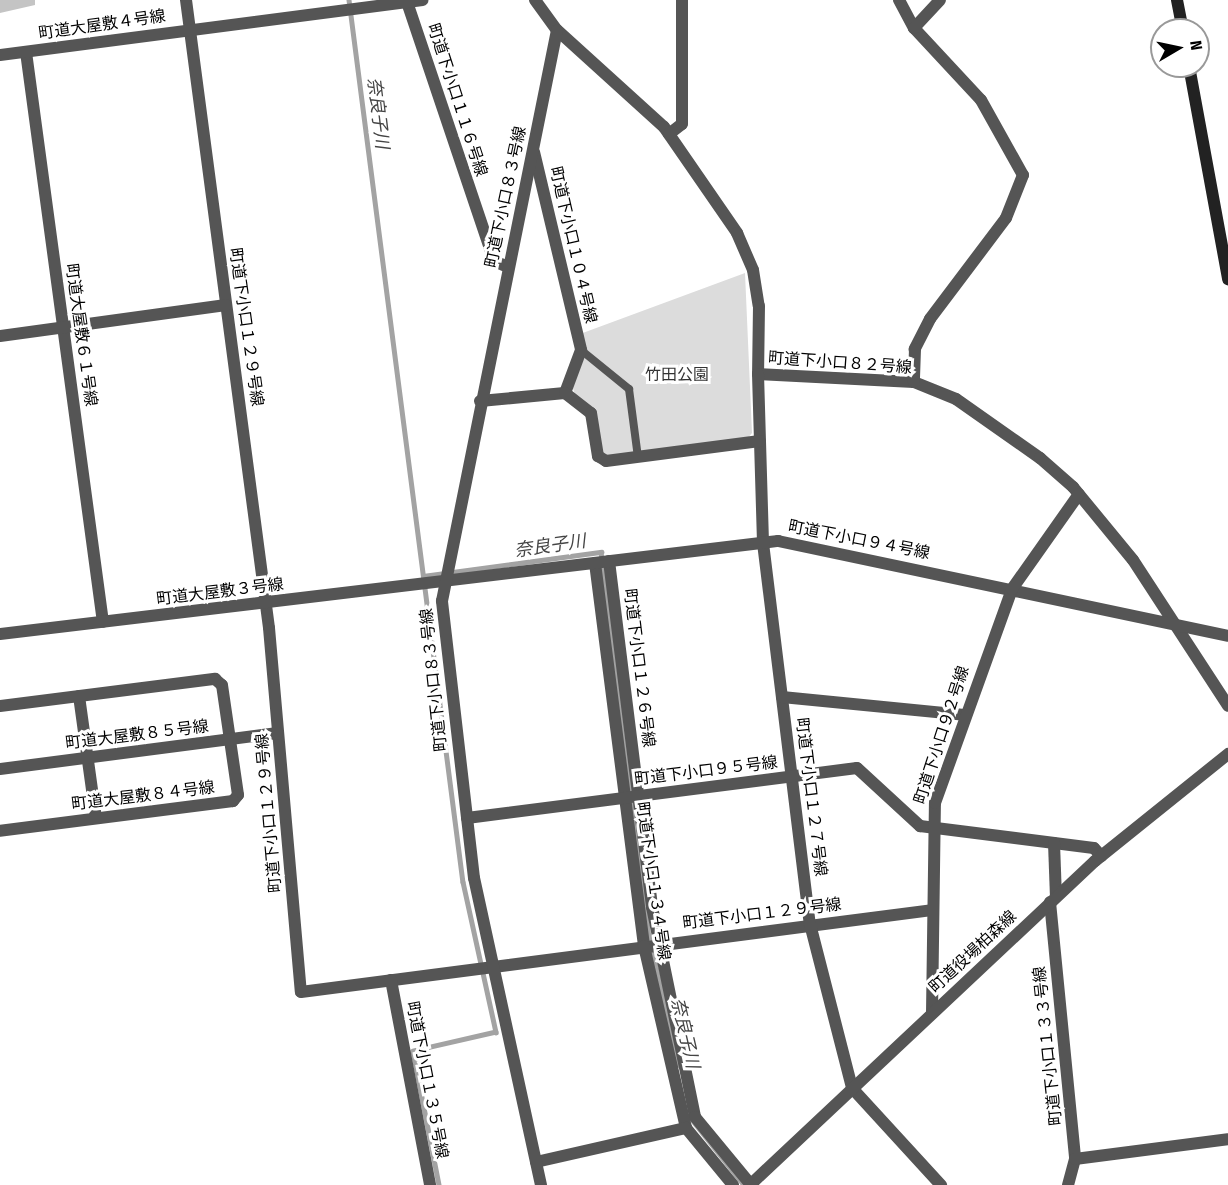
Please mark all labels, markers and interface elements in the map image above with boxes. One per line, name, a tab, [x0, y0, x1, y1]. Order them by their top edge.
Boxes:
street label: 町道大屋敷４号線	[37, 7, 167, 43]
north arrow	[1150, 18, 1210, 78]
street label: 町道下小口１１６号線	[423, 21, 491, 179]
text: N	[1186, 39, 1206, 52]
water label: 奈良子川	[363, 76, 393, 150]
street label: 町道下小口８３号線	[482, 125, 530, 269]
street label: 町道下小口１０４号線	[546, 165, 600, 325]
street label: 町道下小口１２９号線	[225, 246, 267, 408]
street label: 町道大屋敷６１号線	[61, 262, 101, 408]
street label: 町道下小口８２号線	[768, 348, 912, 378]
park label: 竹田公園	[645, 365, 709, 385]
street label: 町道下小口９４号線	[786, 517, 932, 563]
water label: 奈良子川	[513, 530, 587, 562]
street label: 町道大屋敷３号線	[155, 575, 285, 609]
street label: 町道下小口１２６号線	[620, 587, 658, 749]
street label: 町道下小口８３号線	[417, 607, 451, 753]
street label: 町道下小口９２号線	[911, 664, 973, 806]
street label: 町道下小口１２７号線	[792, 716, 830, 878]
street label: 町道大屋敷８５号線	[64, 717, 210, 753]
street label: 町道下小口１２９号線	[252, 732, 286, 894]
street label: 町道下小口９５号線	[633, 753, 779, 789]
street label: 町道大屋敷８４号線	[70, 778, 216, 814]
street label: 町道下小口１３４号線	[632, 800, 674, 962]
street label: 町道下小口１２９号線	[681, 895, 843, 933]
street label: 町道役場柏森線	[925, 907, 1021, 997]
street label: 町道下小口１３３号線	[1030, 965, 1066, 1127]
water label: 奈良子川	[666, 995, 704, 1071]
street label: 町道下小口１３５号線	[402, 1000, 452, 1160]

